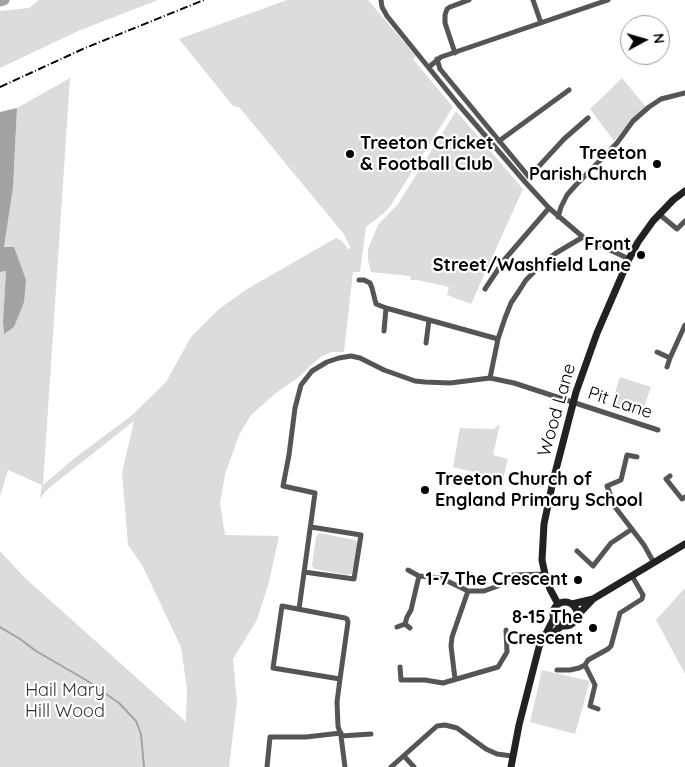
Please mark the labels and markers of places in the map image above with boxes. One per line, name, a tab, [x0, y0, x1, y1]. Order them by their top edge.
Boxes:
place label: Treeton Cricket & Football Club	[360, 133, 494, 176]
place label: Treeton Parish Church	[529, 143, 647, 186]
marker: Treeton Cricket & Football Club	[344, 148, 356, 160]
marker: Treeton Parish Church	[651, 158, 663, 170]
place label: Front Street/Washfield Lane	[433, 234, 631, 276]
marker: Front Street/Washfield Lane	[635, 249, 647, 261]
place label: Treeton Church of England Primary School	[435, 469, 643, 512]
marker: Treeton Church of England Primary School	[419, 484, 431, 496]
place label: 1-7 The Crescent	[425, 569, 568, 591]
marker: 1-7 The Crescent	[572, 574, 584, 586]
place label: 8-15 The Crescent	[507, 607, 583, 650]
marker: 8-15 The Crescent	[587, 622, 599, 634]

